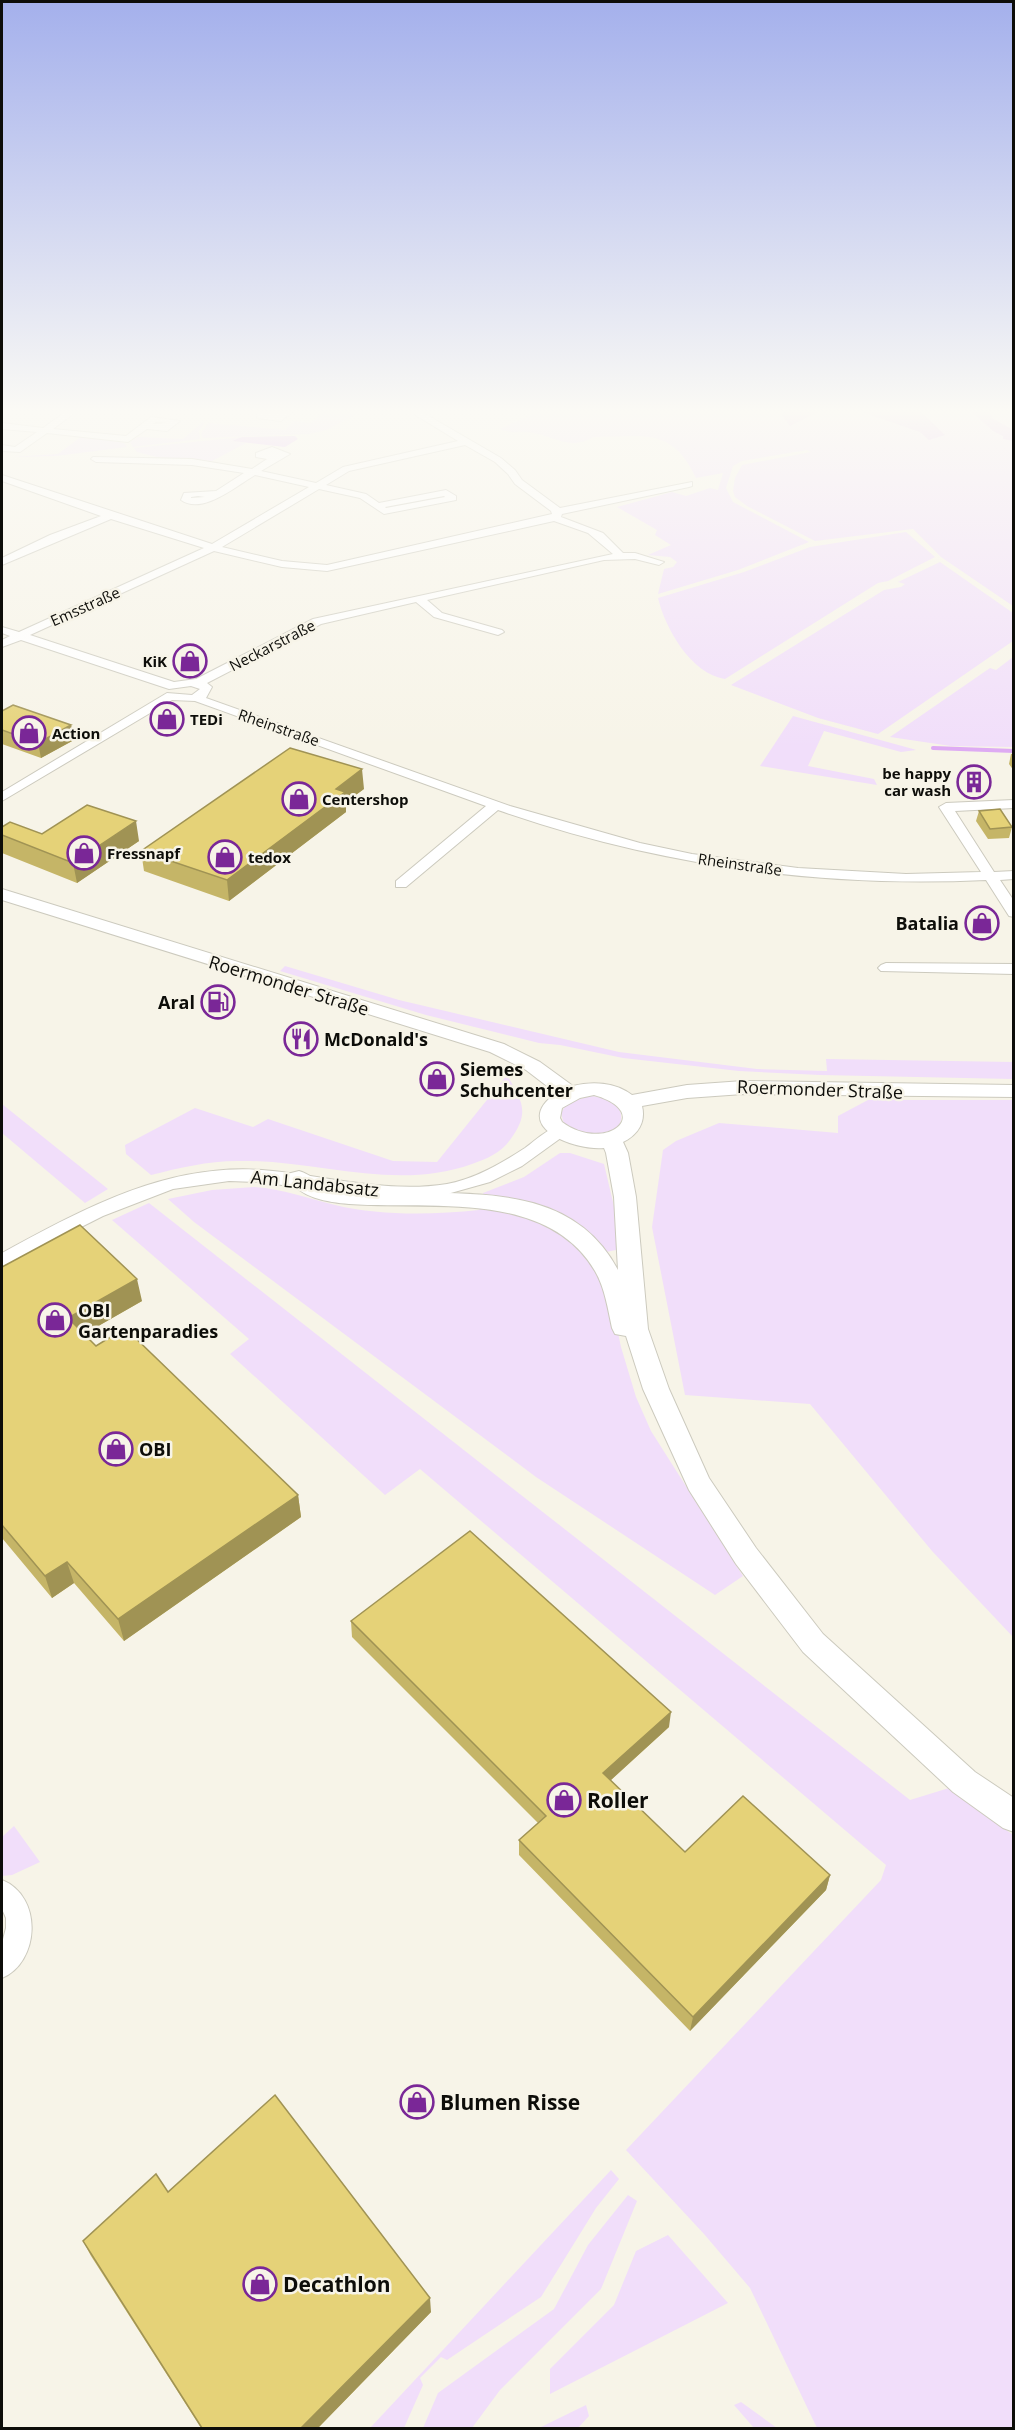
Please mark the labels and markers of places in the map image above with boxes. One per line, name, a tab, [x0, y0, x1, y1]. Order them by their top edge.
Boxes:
shop icon: KiK	[172, 643, 208, 679]
place label: KiK	[143, 651, 167, 671]
shop icon: TEDi	[149, 701, 185, 737]
place label: TEDi	[190, 709, 223, 729]
shop icon: Action	[11, 715, 47, 751]
place label: Action	[52, 723, 100, 743]
place label: be happy car wash	[882, 763, 951, 800]
building icon: be happy car wash	[956, 764, 992, 800]
shop icon: Centershop	[281, 781, 317, 817]
place label: Centershop	[322, 789, 409, 809]
shop icon: Fressnapf	[66, 835, 102, 871]
shop icon: tedox	[207, 839, 243, 875]
place label: Fressnapf	[107, 843, 181, 863]
place label: tedox	[248, 847, 291, 867]
shop icon: Batalia	[964, 905, 1000, 941]
place label: Batalia	[895, 911, 959, 935]
fuel station icon: Aral	[200, 984, 236, 1020]
place label: Aral	[158, 990, 195, 1014]
restaurant icon: McDonald's	[283, 1021, 319, 1057]
place label: McDonald's	[324, 1027, 428, 1051]
place label: Siemes Schuhcenter	[460, 1057, 573, 1102]
shop icon: Siemes Schuhcenter	[419, 1061, 455, 1097]
place label: OBI Gartenparadies	[78, 1298, 218, 1343]
shop icon: OBI Gartenparadies	[37, 1302, 73, 1338]
shop icon: OBI	[98, 1431, 134, 1467]
place label: OBI	[139, 1437, 171, 1461]
shop icon: Roller	[546, 1782, 582, 1818]
place label: Roller	[587, 1786, 649, 1814]
shop icon: Blumen Risse	[399, 2084, 435, 2120]
place label: Blumen Risse	[440, 2088, 580, 2116]
shop icon: Decathlon	[242, 2266, 278, 2302]
place label: Decathlon	[283, 2270, 391, 2298]

